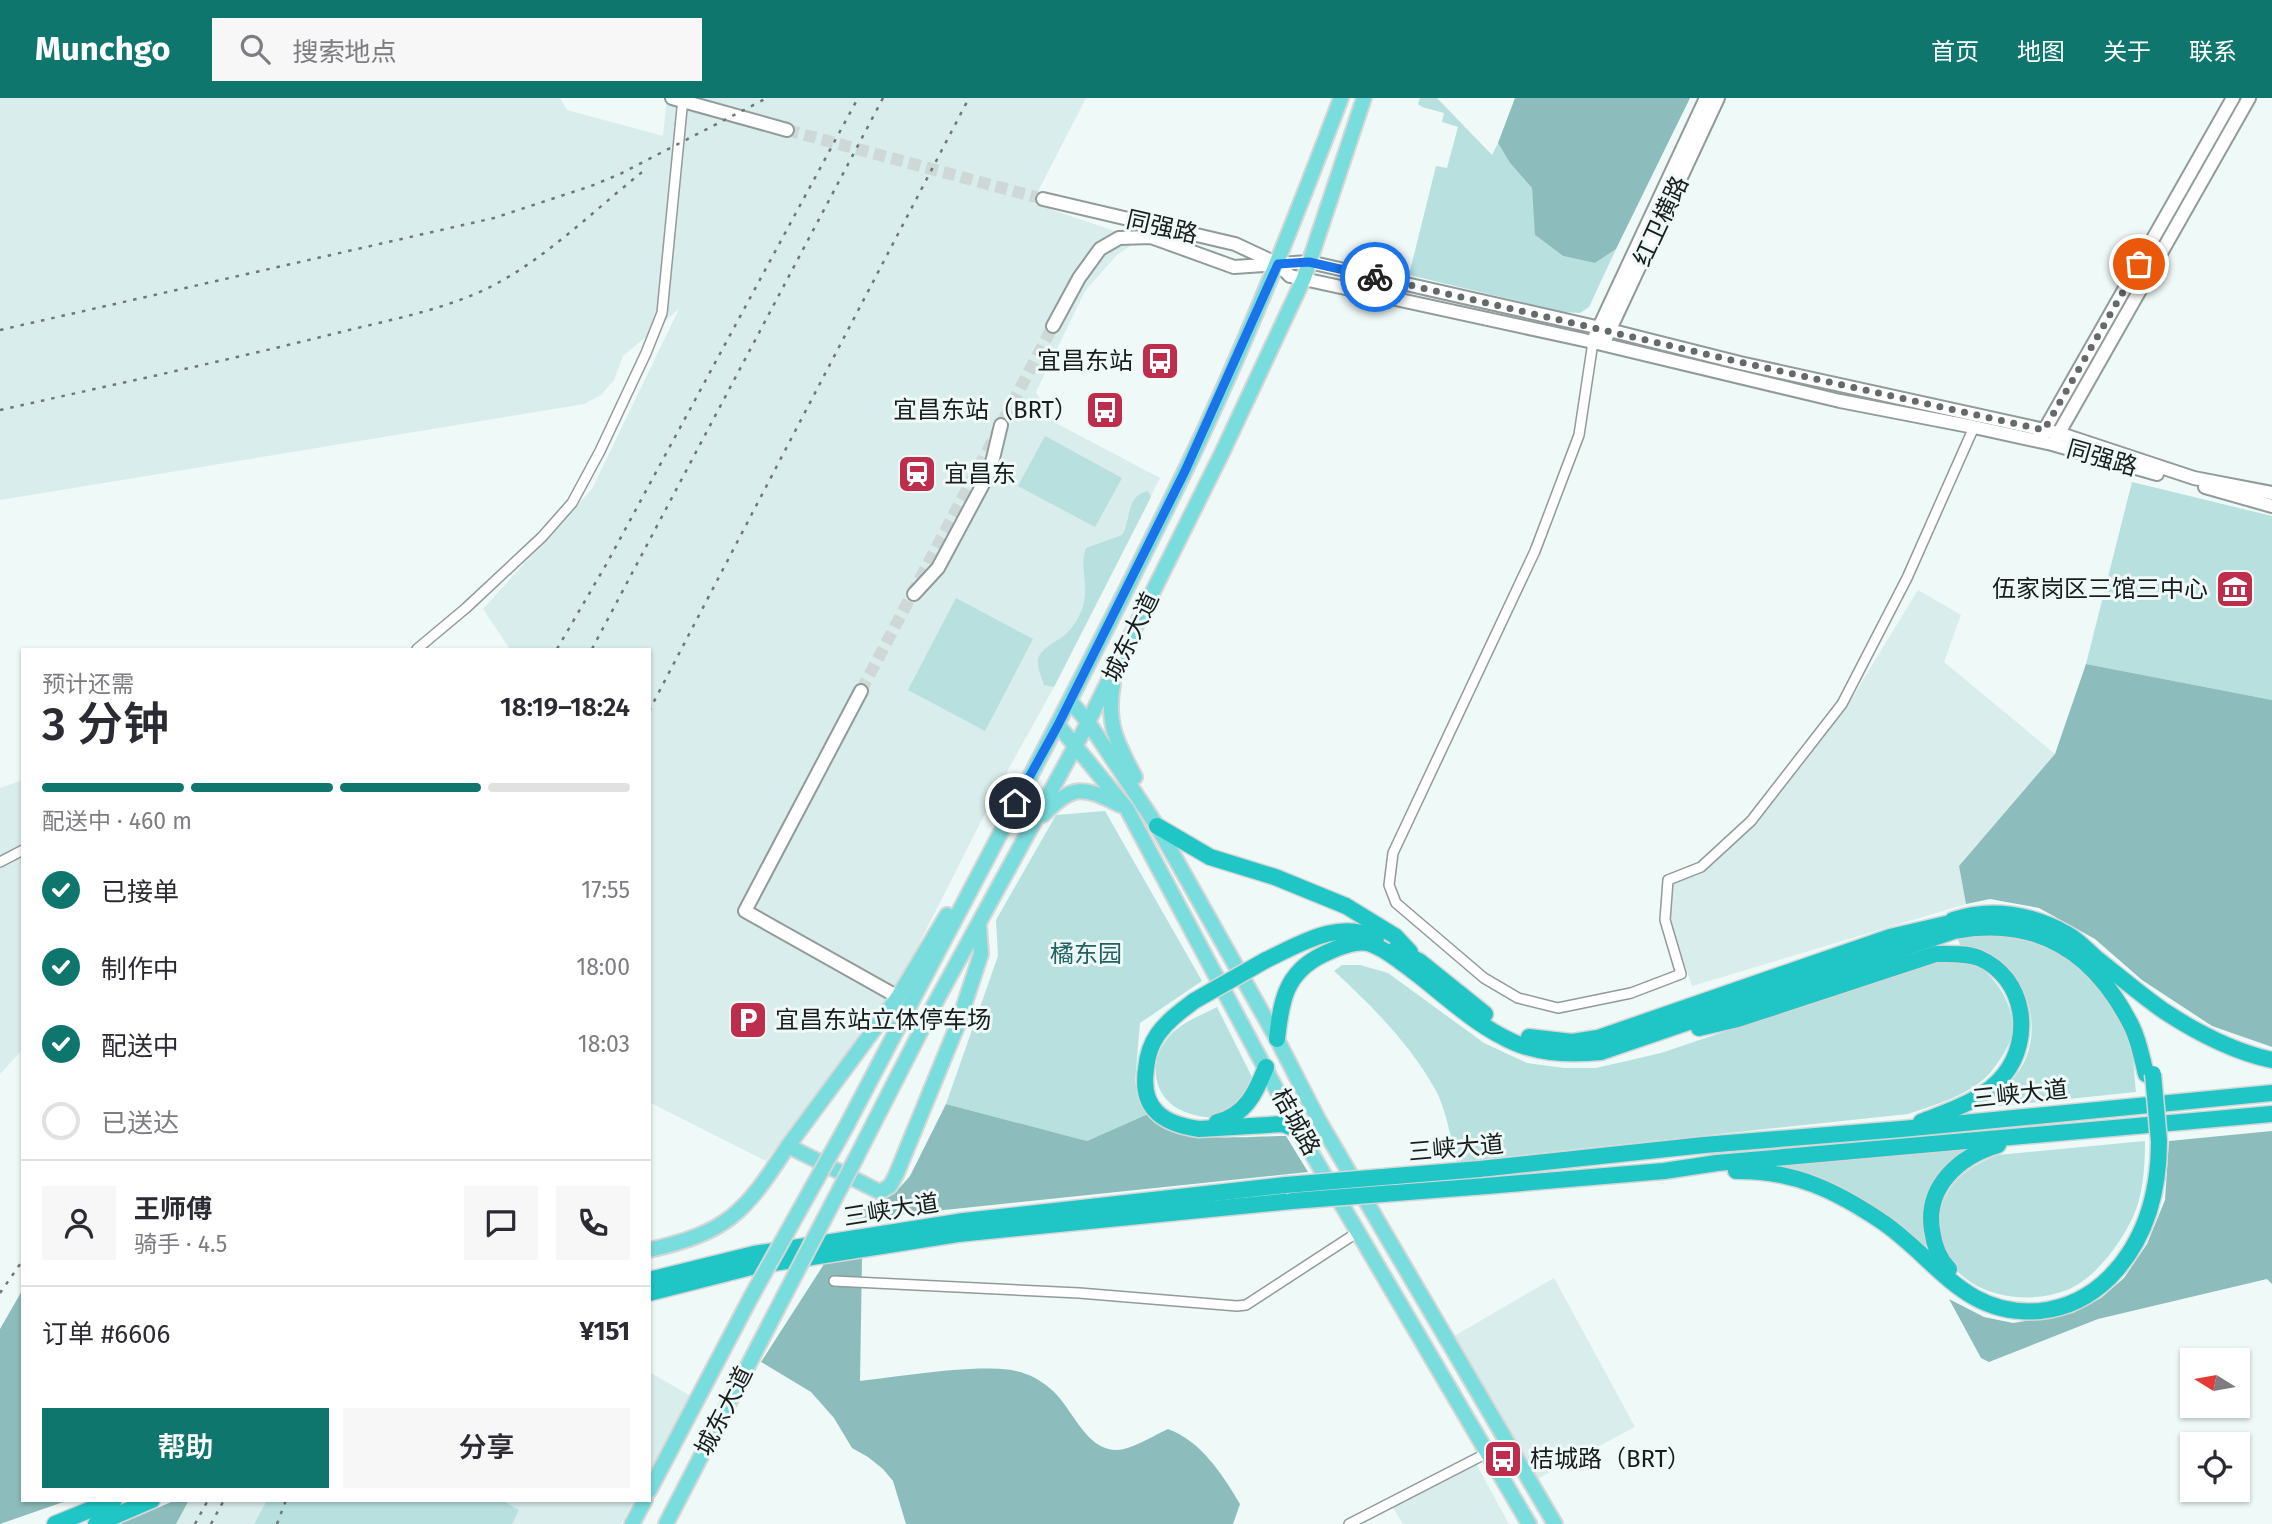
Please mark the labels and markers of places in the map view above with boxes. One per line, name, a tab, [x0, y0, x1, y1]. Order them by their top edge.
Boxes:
pin	[2109, 234, 2169, 294]
bus stop icon: 宜昌东站	[1139, 340, 1181, 382]
place label: 宜昌东站	[1037, 347, 1133, 375]
bus stop icon: 宜昌东站（BRT）	[1084, 389, 1126, 431]
place label: 宜昌东站（BRT）	[893, 396, 1078, 424]
station icon: 宜昌东	[896, 453, 938, 495]
place label: 宜昌东	[944, 460, 1016, 488]
museum icon: 伍家岗区三馆三中心	[2214, 568, 2256, 610]
place label: 伍家岗区三馆三中心	[1992, 575, 2208, 603]
pin	[985, 773, 1045, 833]
parking icon: 宜昌东站立体停车场	[727, 999, 769, 1041]
place label: 宜昌东站立体停车场	[775, 1006, 991, 1034]
bus stop icon: 桔城路（BRT）	[1482, 1438, 1524, 1480]
place label: 桔城路（BRT）	[1530, 1445, 1691, 1473]

